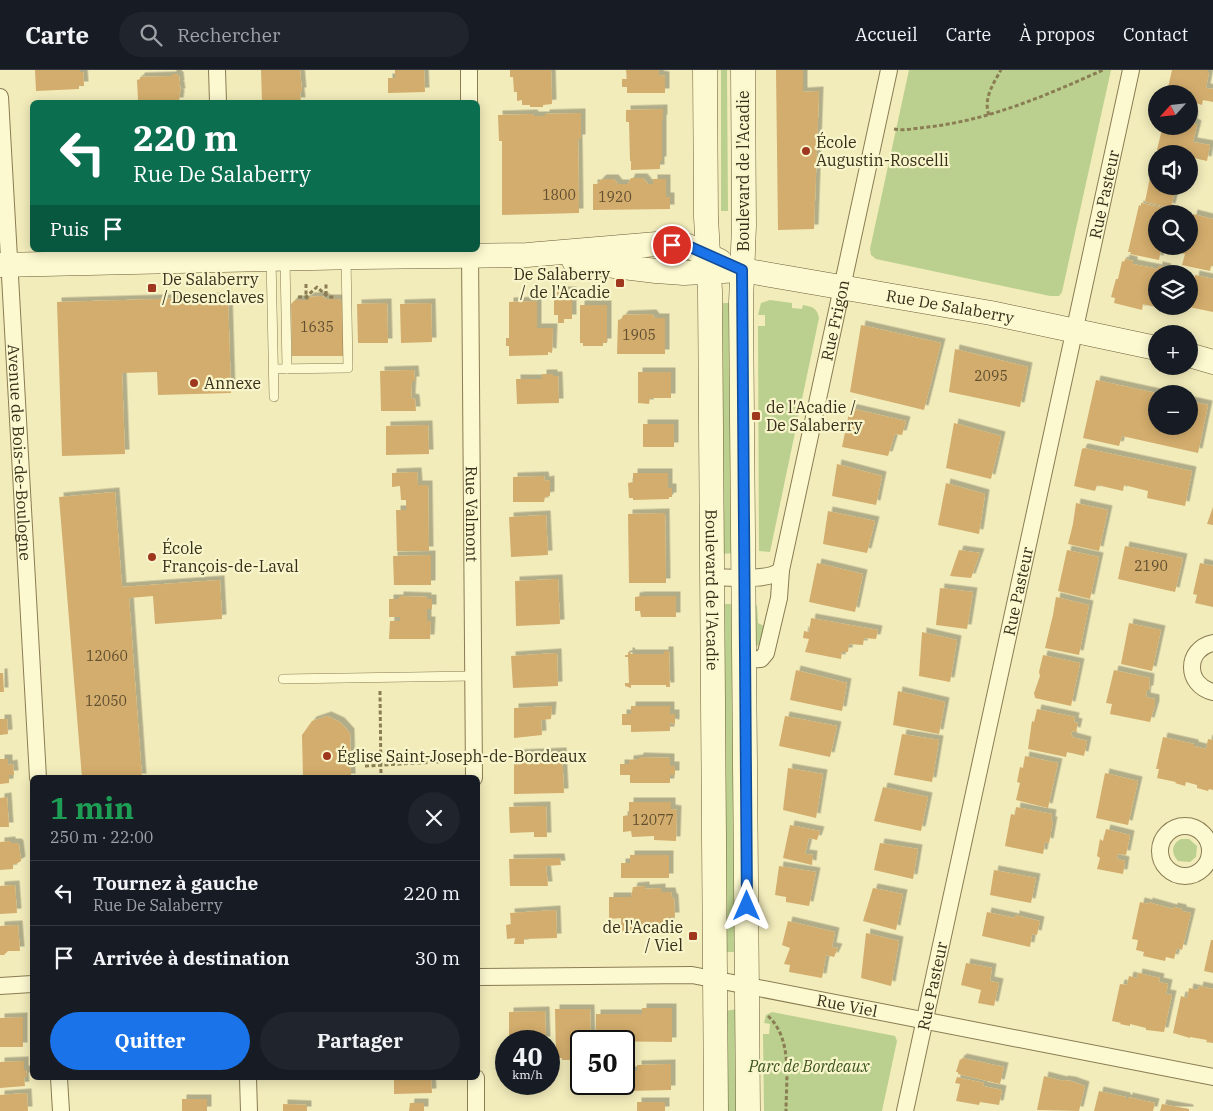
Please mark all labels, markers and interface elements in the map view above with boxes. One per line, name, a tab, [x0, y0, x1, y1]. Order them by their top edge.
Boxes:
search box	[119, 12, 469, 57]
text: Carte	[25, 19, 89, 51]
icon: search	[137, 21, 165, 49]
text: Rechercher	[177, 23, 280, 47]
text: Accueil	[855, 23, 918, 46]
text: Carte	[946, 23, 991, 46]
text: À propos	[1019, 23, 1095, 46]
text: Contact	[1123, 23, 1188, 46]
north arrow	[1148, 85, 1198, 135]
map controls	[1148, 85, 1198, 435]
street label: Boulevard de l'Acadie	[733, 90, 753, 252]
text: 220 m	[133, 115, 238, 161]
icon: left	[50, 120, 115, 185]
place label: École Augustin-Roscelli	[816, 131, 949, 170]
marker: École Augustin-Roscelli	[800, 145, 812, 157]
button: sound	[1148, 145, 1198, 195]
street label: Rue Pasteur	[1085, 148, 1123, 241]
text: Rue De Salaberry	[133, 159, 311, 188]
house number: 1800	[542, 186, 576, 204]
house number: 1920	[598, 188, 632, 206]
button: search	[1148, 205, 1198, 255]
icon: arrive	[99, 215, 127, 243]
text: Puis	[50, 217, 89, 241]
pin	[651, 224, 693, 266]
icon: arrive	[658, 231, 686, 259]
place label: De Salaberry / de l'Acadie	[513, 264, 610, 302]
button: layers	[1148, 265, 1198, 315]
place label: De Salaberry / Desenclaves	[162, 269, 264, 307]
marker: De Salaberry / de l'Acadie	[614, 277, 626, 289]
street label: Rue Frigon	[816, 278, 853, 363]
marker: De Salaberry / Desenclaves	[146, 282, 158, 294]
street label: Rue De Salaberry	[885, 285, 1016, 328]
house number: 1635	[300, 318, 334, 336]
button: +	[1148, 325, 1198, 375]
house number: 1905	[622, 326, 656, 344]
street label: Avenue de Bois-de-Boulogne	[4, 344, 36, 561]
house number: 2095	[974, 367, 1008, 385]
place label: Annexe	[204, 373, 261, 393]
marker: Annexe	[188, 377, 200, 389]
button: −	[1148, 385, 1198, 435]
place label: de l'Acadie / De Salaberry	[766, 397, 863, 435]
marker: de l'Acadie / De Salaberry	[750, 410, 762, 422]
street label: Rue Valmont	[462, 466, 482, 563]
street label: Boulevard de l'Acadie	[702, 509, 723, 671]
place label: École François-de-Laval	[162, 537, 299, 576]
street label: Rue Pasteur	[999, 545, 1037, 637]
marker: École François-de-Laval	[146, 551, 158, 563]
house number: 2190	[1134, 557, 1168, 575]
house number: 12060	[86, 647, 128, 665]
house number: 12050	[85, 692, 127, 710]
place label: Église Saint-Joseph-de-Bordeaux	[337, 745, 587, 766]
marker: Église Saint-Joseph-de-Bordeaux	[321, 750, 333, 762]
text: 1 min	[50, 788, 134, 827]
button: close	[408, 792, 460, 844]
house number: 12077	[632, 811, 674, 829]
text: 250 m · 22:00	[50, 827, 153, 847]
text: Tournez à gauche	[93, 871, 258, 895]
icon: left	[50, 879, 78, 907]
position arrow	[720, 879, 772, 931]
text: 220 m	[403, 881, 460, 905]
text: Rue De Salaberry	[93, 895, 222, 915]
place label: de l'Acadie / Viel	[603, 917, 683, 955]
marker: de l'Acadie / Viel	[687, 930, 699, 942]
street label: Rue Pasteur	[913, 940, 952, 1032]
icon: arrive	[50, 944, 78, 972]
text: Arrivée à destination	[93, 946, 290, 970]
text: 30 m	[415, 946, 460, 970]
street label: Rue Viel	[815, 990, 879, 1021]
button: Quitter	[50, 1012, 250, 1070]
button: Partager	[260, 1012, 460, 1070]
speed limit sign: 50	[570, 1030, 635, 1095]
text: 40	[512, 1040, 543, 1073]
park label: Parc de Bordeaux	[747, 1056, 871, 1076]
text: km/h	[512, 1067, 543, 1082]

